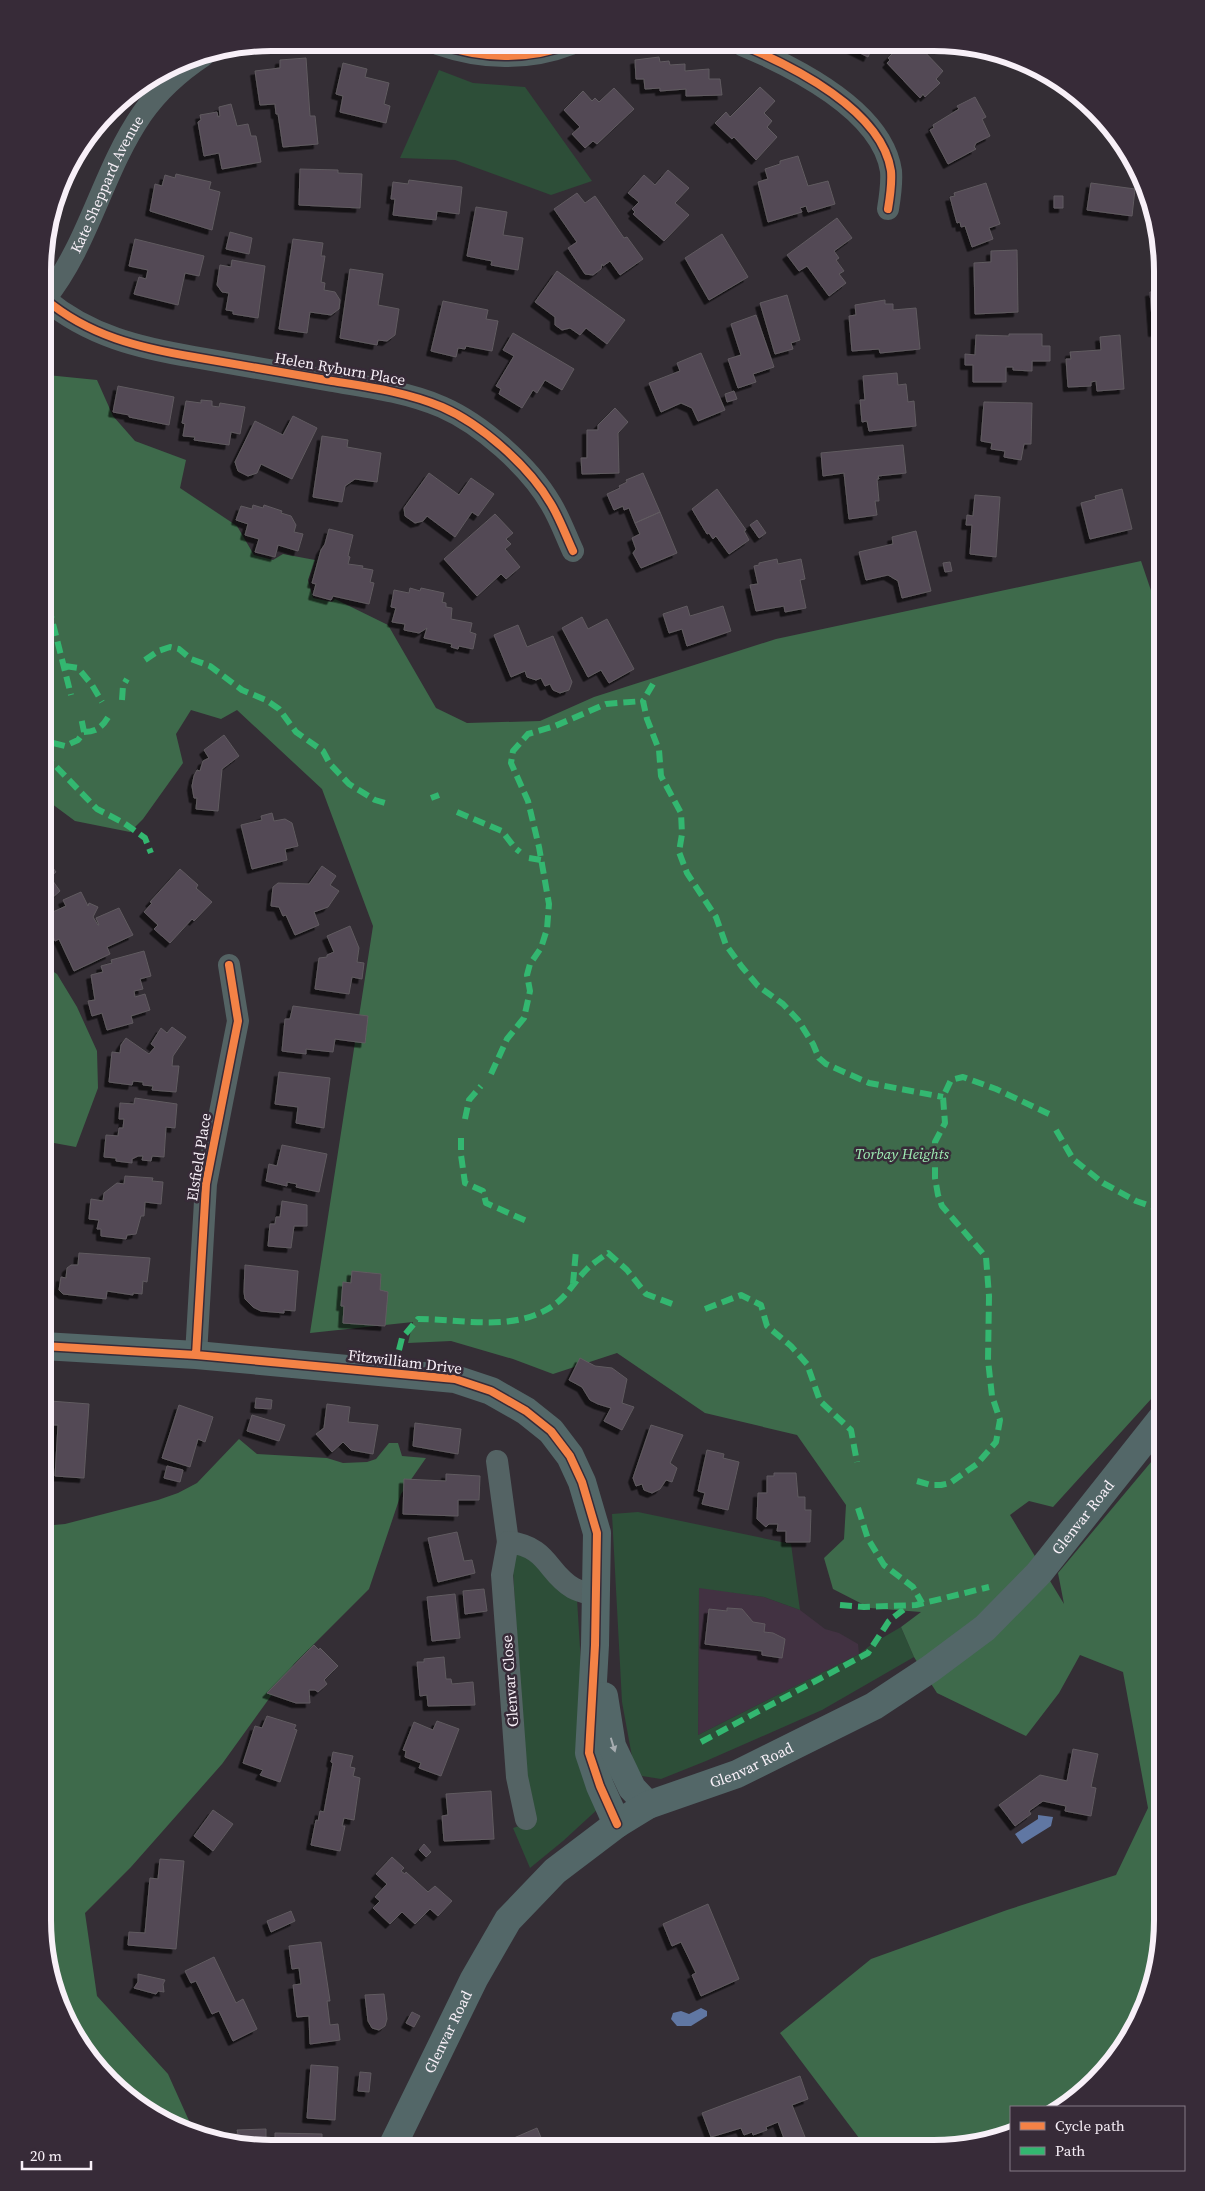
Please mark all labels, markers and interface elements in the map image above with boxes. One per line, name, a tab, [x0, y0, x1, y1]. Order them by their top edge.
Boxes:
street label: Kate Sheppard Avenue	[65, 111, 148, 257]
street label: Helen Ryburn Place	[273, 347, 408, 390]
street label: Elsfield Place	[181, 1111, 216, 1202]
park label: Torbay Heights	[855, 1143, 949, 1164]
street label: Fitzwilliam Drive	[347, 1344, 464, 1379]
street label: Glenvar Road	[1047, 1475, 1119, 1559]
street label: Glenvar Close	[496, 1634, 523, 1728]
one-way arrow	[609, 1737, 617, 1752]
street label: Glenvar Road	[707, 1737, 797, 1793]
street label: Glenvar Road	[419, 1986, 477, 2077]
legend	[1010, 2106, 1185, 2171]
text: Cycle path	[1055, 2115, 1125, 2136]
scale bar	[22, 2138, 91, 2170]
text: Path	[1055, 2140, 1085, 2161]
text: 20 m	[30, 2145, 62, 2166]

